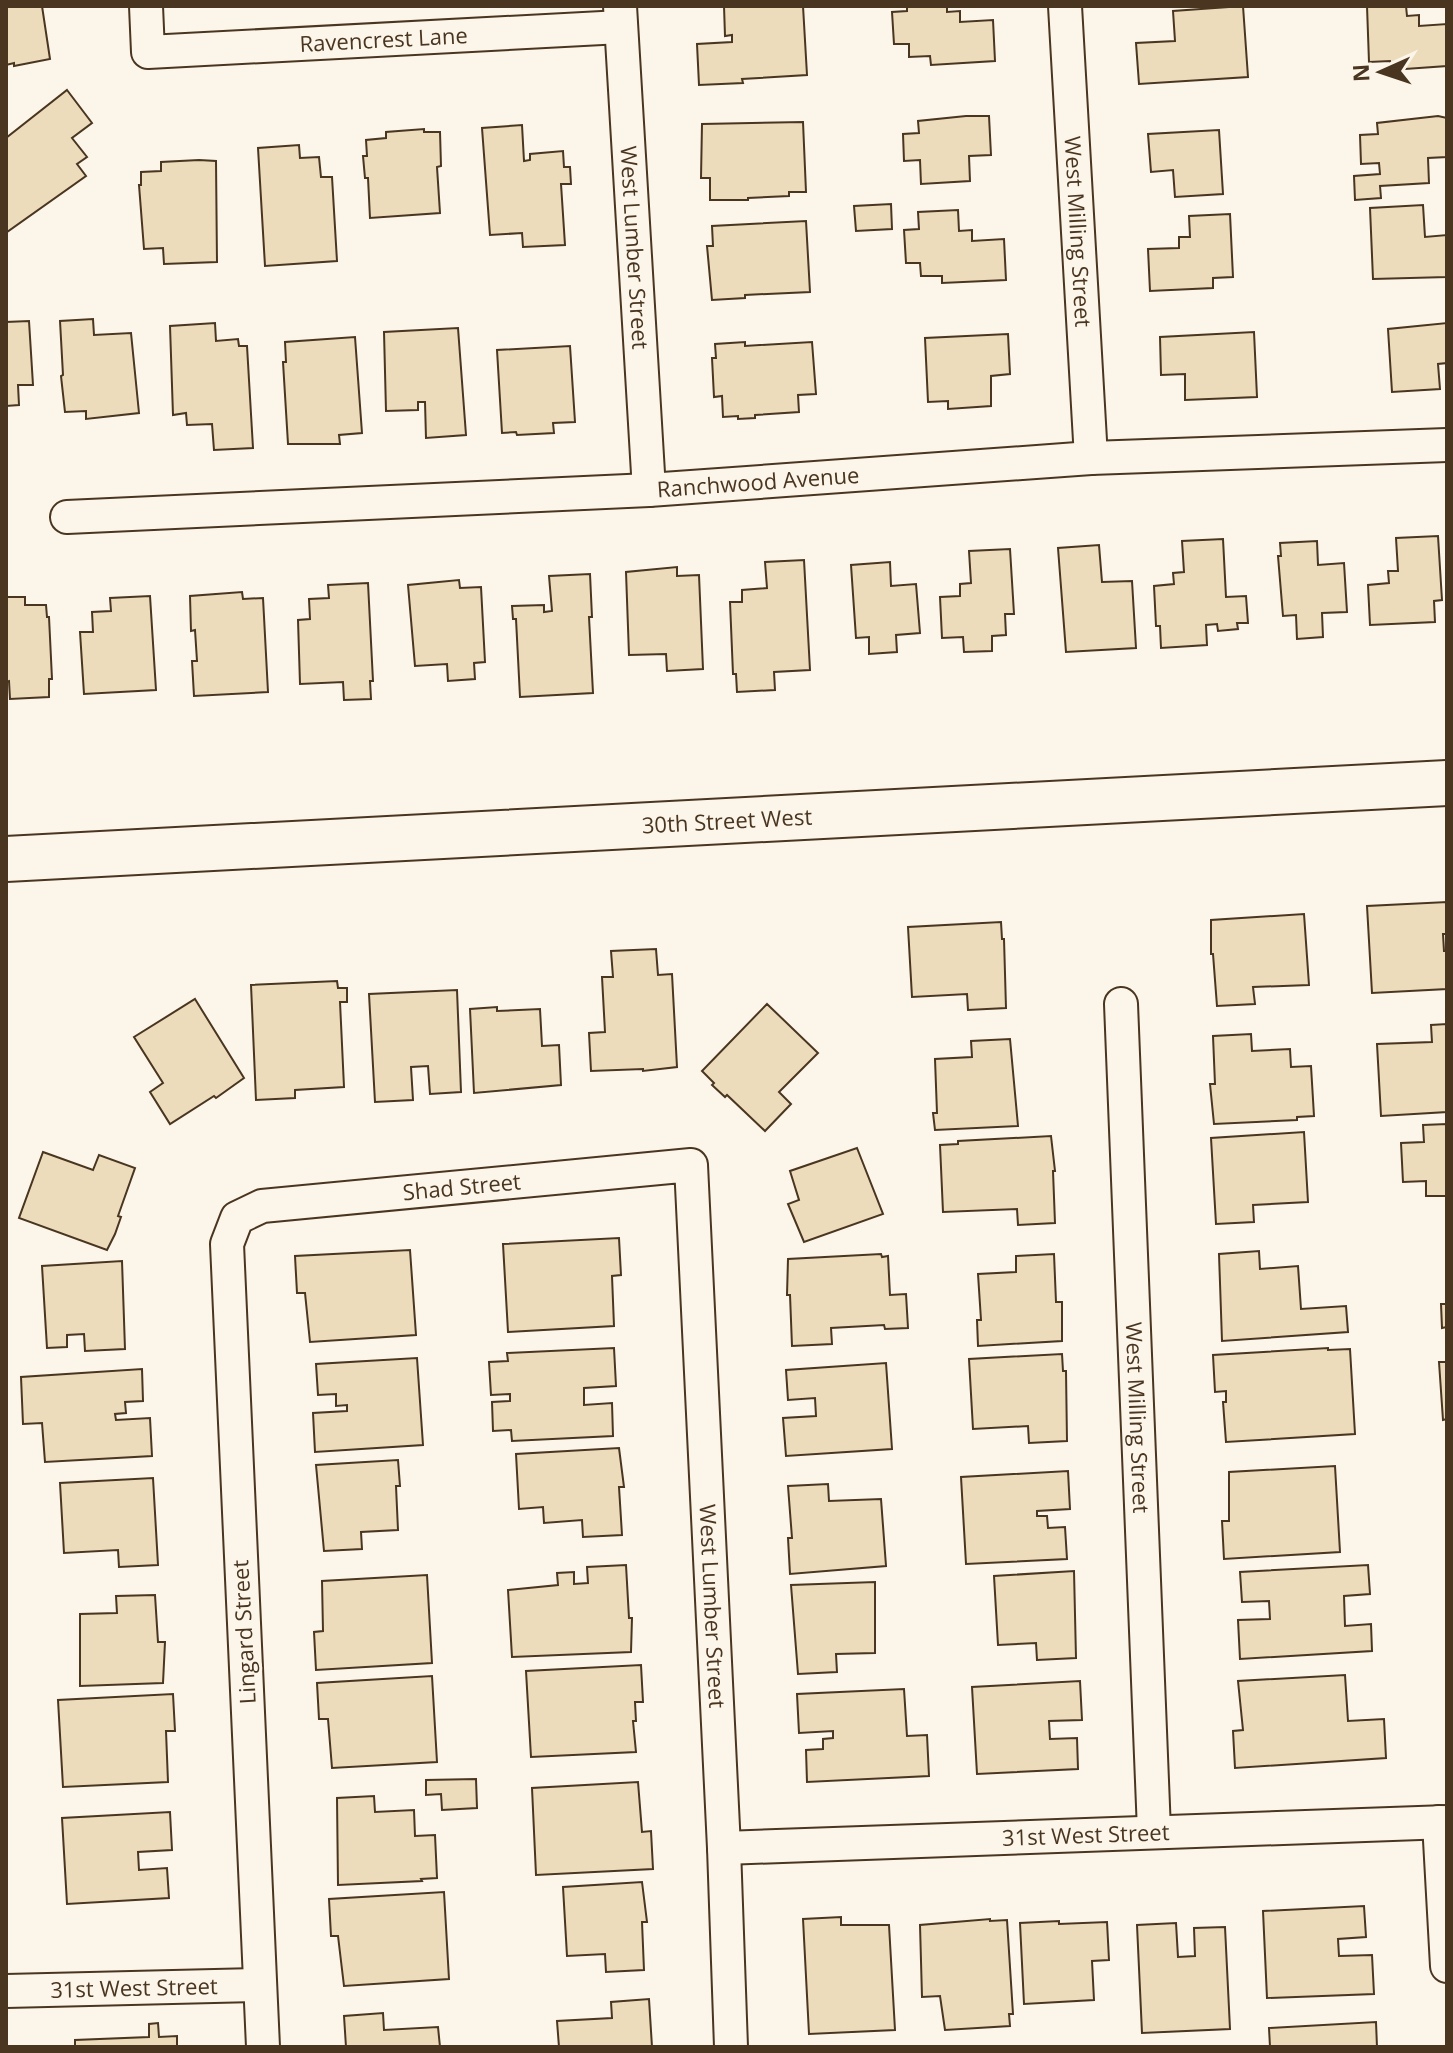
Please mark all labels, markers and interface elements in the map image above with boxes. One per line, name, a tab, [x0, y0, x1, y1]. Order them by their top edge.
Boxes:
street label: Ravencrest Lane	[299, 19, 468, 58]
north arrow	[1341, 32, 1421, 112]
text: N	[1345, 63, 1375, 83]
street label: West Milling Street	[1059, 135, 1099, 328]
street label: West Lumber Street	[614, 145, 657, 350]
street label: Ranchwood Avenue	[656, 459, 860, 503]
street label: 30th Street West	[641, 800, 813, 839]
street label: Shad Street	[401, 1165, 522, 1206]
street label: West Milling Street	[1120, 1321, 1157, 1514]
street label: West Lumber Street	[693, 1503, 733, 1709]
street label: Lingard Street	[224, 1559, 262, 1705]
street label: 31st West Street	[1002, 1816, 1170, 1852]
street label: 31st West Street	[50, 1970, 218, 2004]

